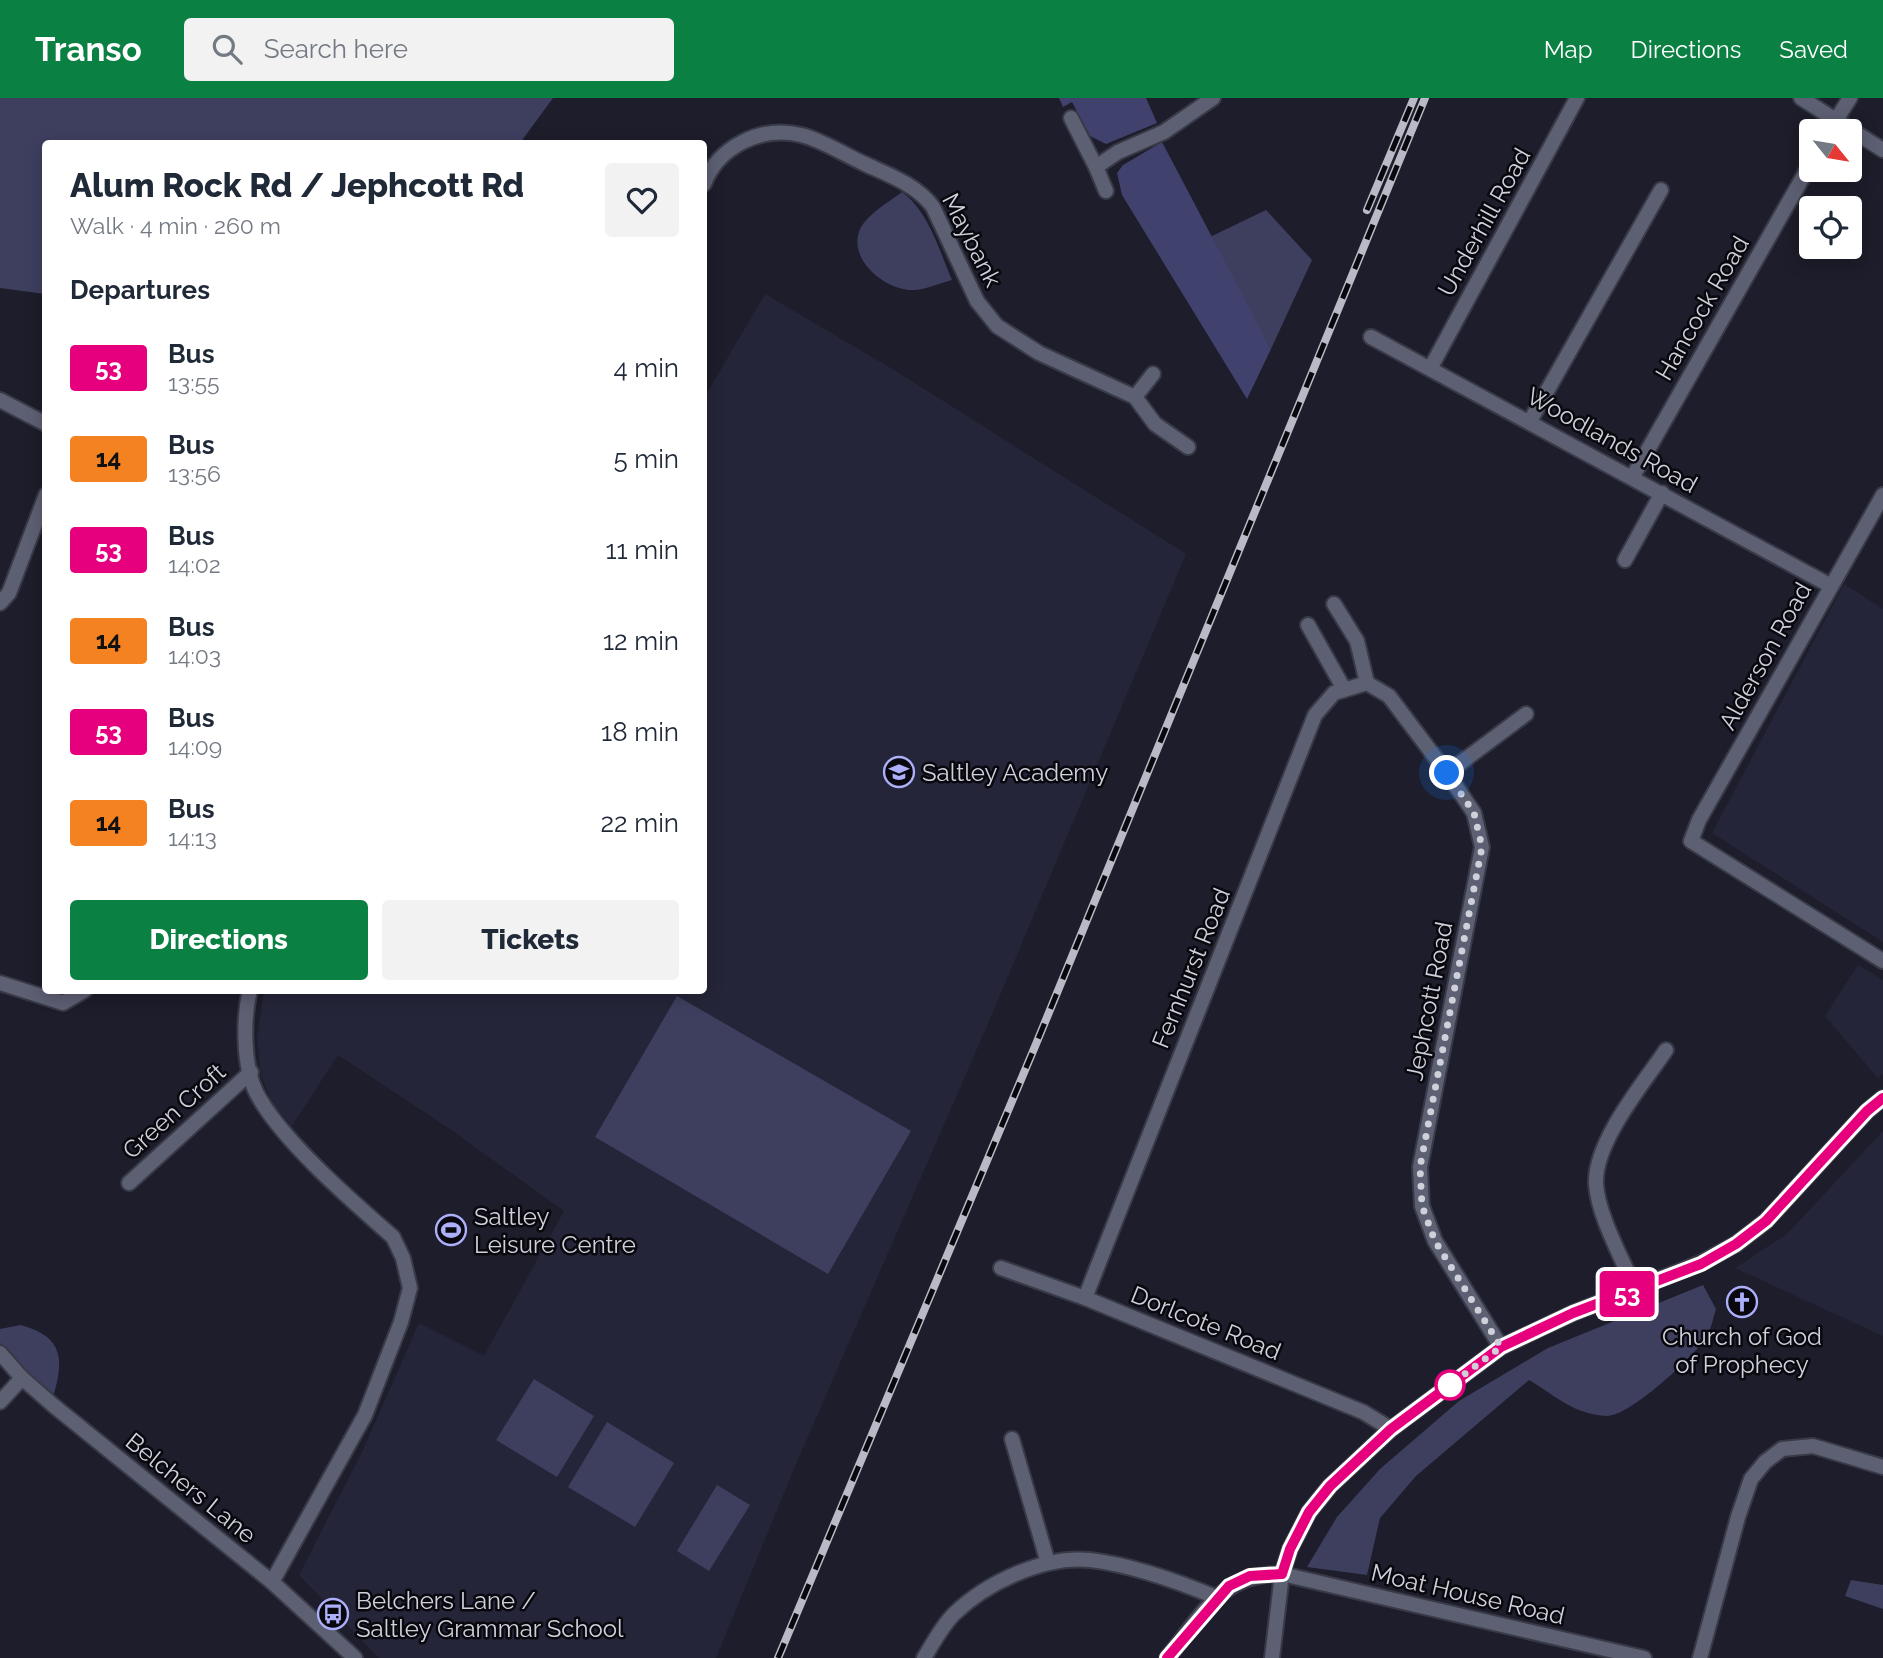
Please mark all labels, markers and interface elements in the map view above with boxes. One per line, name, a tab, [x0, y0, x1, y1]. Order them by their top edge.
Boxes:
search box	[184, 18, 674, 81]
text: Transo	[35, 30, 142, 69]
icon: search	[208, 30, 246, 68]
text: Search here	[264, 34, 408, 64]
text: Map	[1544, 35, 1593, 64]
text: Directions	[1631, 35, 1741, 64]
text: Saved	[1779, 35, 1848, 64]
north arrow	[1799, 119, 1862, 182]
map controls	[1799, 119, 1862, 259]
street label: Underhill Road	[1431, 143, 1537, 301]
button: heart	[605, 163, 679, 237]
text: Alum Rock Rd / Jephcott Rd	[70, 166, 524, 205]
street label: Maybank	[936, 188, 1008, 292]
button: locate	[1799, 196, 1862, 259]
text: Walk · 4 min · 260 m	[70, 212, 281, 239]
street label: Hancock Road	[1649, 231, 1755, 385]
text: Departures	[70, 275, 210, 305]
text: Bus	[168, 339, 215, 369]
text: 53	[95, 353, 122, 382]
text: 4 min	[613, 353, 679, 383]
text: 13:55	[168, 369, 220, 396]
street label: Woodlands Road	[1522, 381, 1702, 499]
text: Bus	[168, 430, 215, 460]
text: 14	[96, 444, 121, 473]
text: 5 min	[613, 444, 679, 474]
text: 13:56	[168, 460, 221, 487]
text: Bus	[168, 521, 215, 551]
text: 53	[95, 535, 122, 564]
text: 11 min	[605, 535, 679, 565]
text: 14:02	[168, 551, 221, 578]
street label: Alderson Road	[1713, 577, 1817, 735]
text: Bus	[168, 612, 215, 642]
text: 14	[96, 626, 121, 655]
text: 12 min	[603, 626, 679, 656]
text: 14:03	[168, 642, 221, 669]
text: Bus	[168, 703, 215, 733]
text: 53	[95, 717, 122, 746]
text: 18 min	[601, 717, 679, 747]
text: 14:09	[168, 733, 222, 760]
school or university icon: Saltley Academy	[882, 755, 916, 789]
your location	[1429, 755, 1464, 790]
place label: Saltley Academy	[922, 758, 1108, 787]
text: Bus	[168, 794, 215, 824]
text: 14	[96, 808, 121, 837]
text: 22 min	[601, 808, 679, 838]
text: 14:13	[168, 824, 217, 851]
street label: Fernhurst Road	[1146, 884, 1236, 1052]
button: Directions	[70, 900, 368, 980]
button: Tickets	[382, 900, 679, 980]
street label: Jephcott Road	[1399, 919, 1459, 1083]
street label: Green Croft	[117, 1057, 231, 1165]
place label: Saltley Leisure Centre	[474, 1202, 636, 1259]
sports icon: Saltley Leisure Centre	[434, 1213, 468, 1247]
line badge: 53	[1596, 1271, 1658, 1317]
text: 53	[1614, 1279, 1640, 1308]
street label: Dorlcote Road	[1127, 1280, 1285, 1366]
church icon: Church of God of Prophecy	[1725, 1285, 1759, 1319]
place label: Church of God of Prophecy	[1662, 1322, 1822, 1379]
unlabelled marker	[1435, 1370, 1465, 1400]
street label: Belchers Lane	[120, 1427, 262, 1549]
street label: Moat House Road	[1368, 1558, 1568, 1630]
place label: Belchers Lane / Saltley Grammar School	[356, 1586, 624, 1643]
bus stop icon: Belchers Lane / Saltley Grammar School	[316, 1597, 350, 1631]

